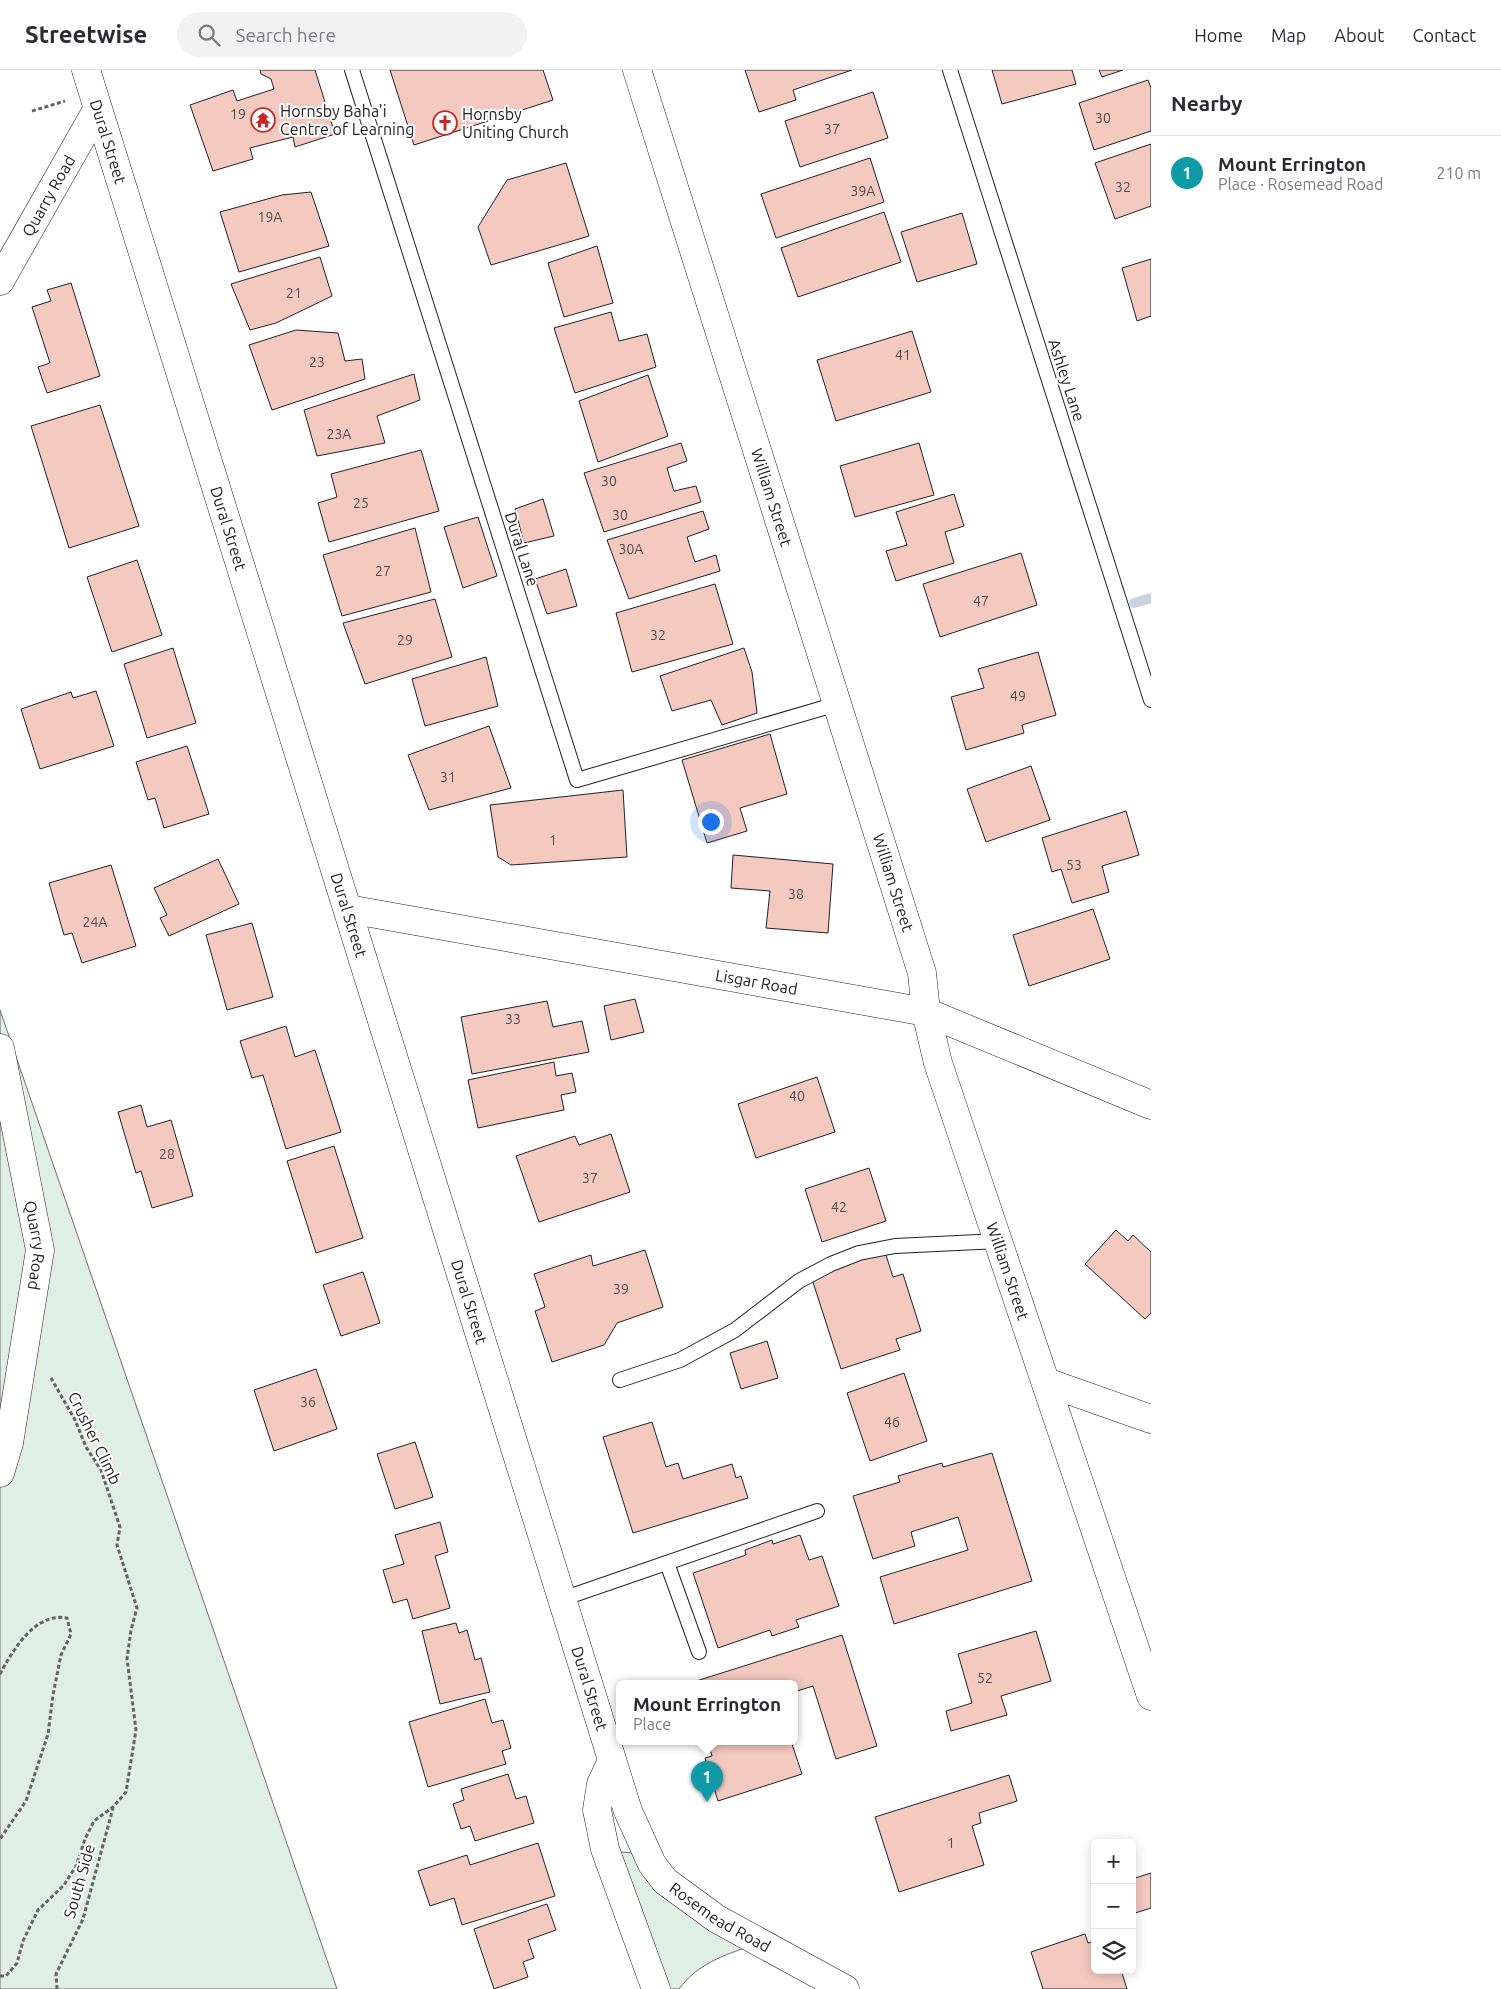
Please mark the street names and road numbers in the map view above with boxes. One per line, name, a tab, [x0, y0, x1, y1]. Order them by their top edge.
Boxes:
street label: Dural Street	[87, 97, 130, 187]
street label: Quarry Road	[18, 152, 79, 240]
street label: Ashley Lane	[1045, 337, 1089, 423]
street label: William Street	[748, 446, 796, 549]
street label: Dural Street	[207, 484, 250, 573]
street label: Dural Lane	[502, 510, 542, 588]
street label: William Street	[870, 831, 918, 934]
street label: Dural Street	[327, 871, 371, 960]
street label: Lisgar Road	[714, 966, 799, 998]
street label: Quarry Road	[21, 1199, 49, 1291]
street label: William Street	[983, 1220, 1033, 1323]
street label: Dural Street	[448, 1257, 491, 1347]
street label: Crusher Climb	[65, 1389, 125, 1487]
street label: Dural Street	[568, 1644, 612, 1733]
street label: South Side	[60, 1842, 98, 1920]
street label: Rosemead Road	[666, 1878, 774, 1955]

